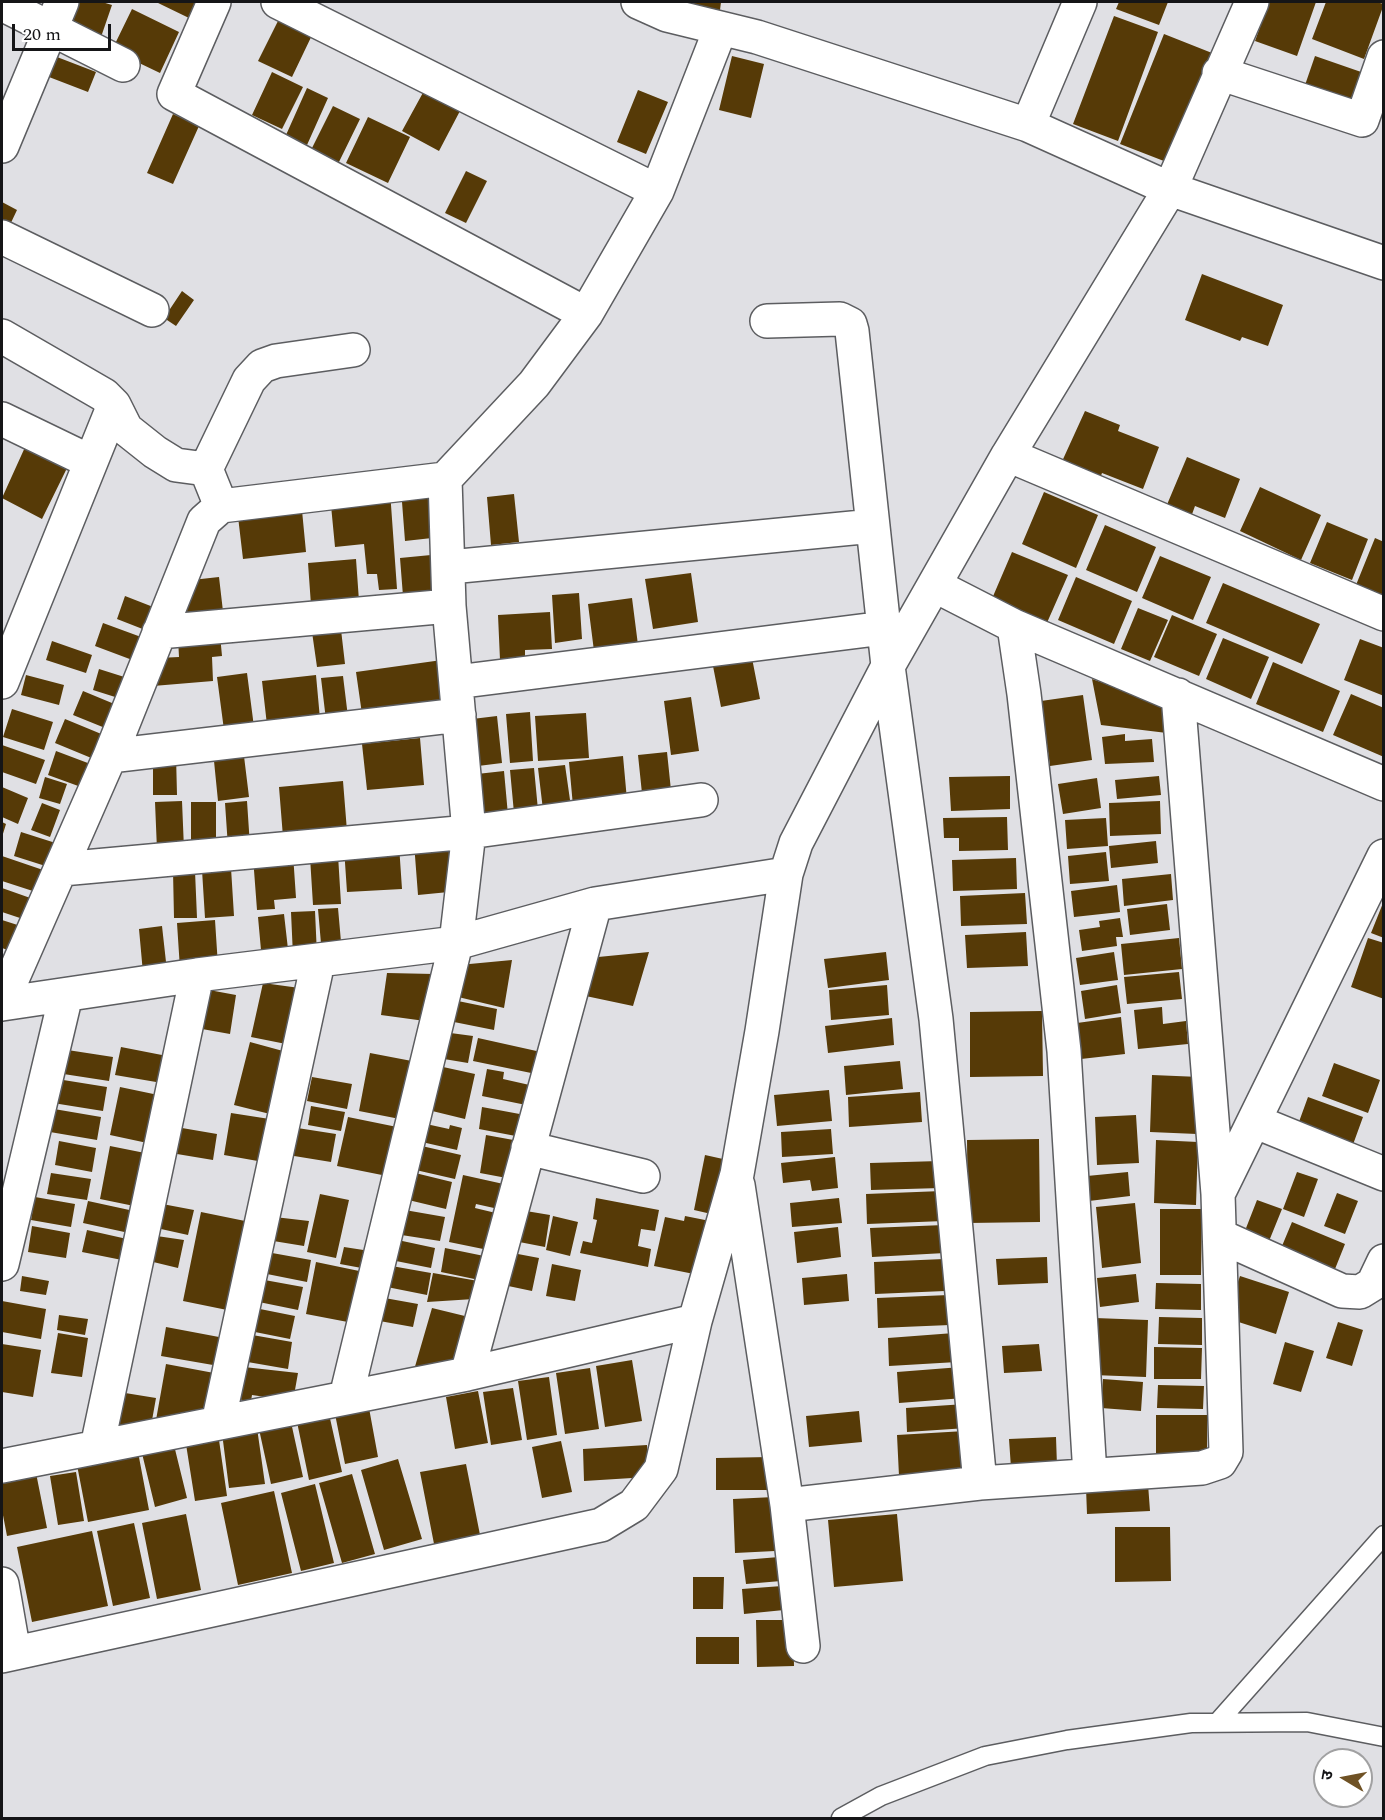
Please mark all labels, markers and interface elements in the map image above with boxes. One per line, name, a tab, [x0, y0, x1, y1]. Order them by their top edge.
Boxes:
scale bar	[15, 12, 114, 50]
text: 20 m	[23, 21, 61, 48]
north arrow	[1313, 1748, 1373, 1808]
text: उ	[1315, 1769, 1340, 1782]

